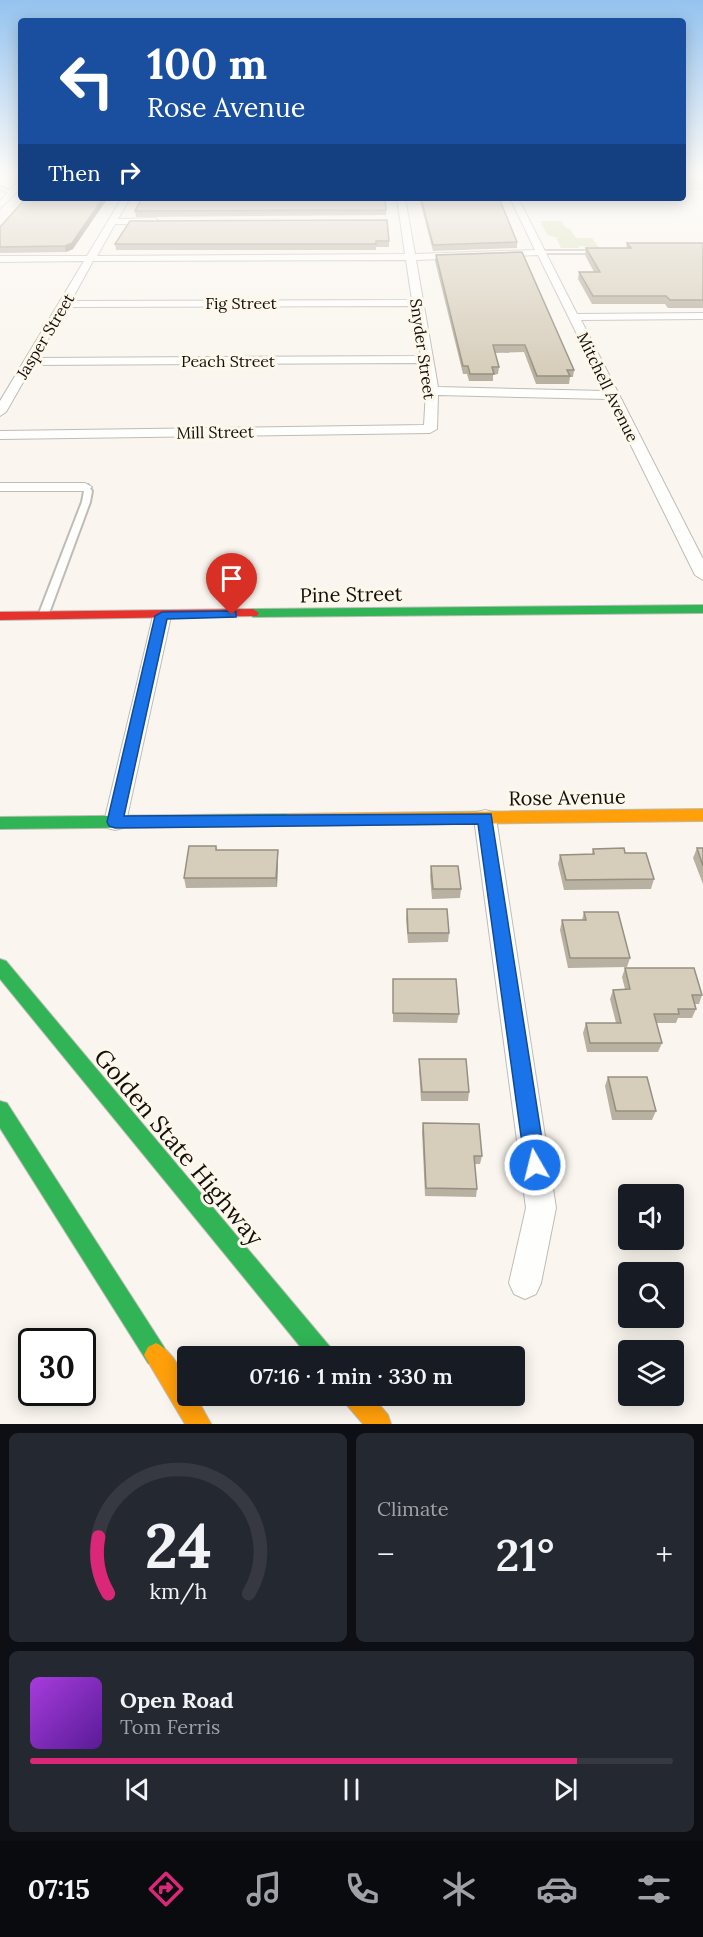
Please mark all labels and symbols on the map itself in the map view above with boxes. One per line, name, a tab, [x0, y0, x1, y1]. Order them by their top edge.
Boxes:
street label: Jasper Street	[11, 289, 79, 383]
street label: Fig Street	[205, 293, 278, 313]
street label: Snyder Street	[406, 297, 440, 401]
street label: Mitchell Avenue	[573, 329, 643, 445]
street label: Peach Street	[181, 351, 276, 371]
street label: Mill Street	[176, 421, 255, 443]
pin	[206, 553, 257, 615]
street label: Pine Street	[299, 581, 403, 607]
street label: Rose Avenue	[508, 783, 626, 811]
street label: Golden State Highway	[87, 1042, 271, 1252]
position arrow	[503, 1133, 567, 1197]
speed limit sign: 30	[18, 1328, 96, 1406]

